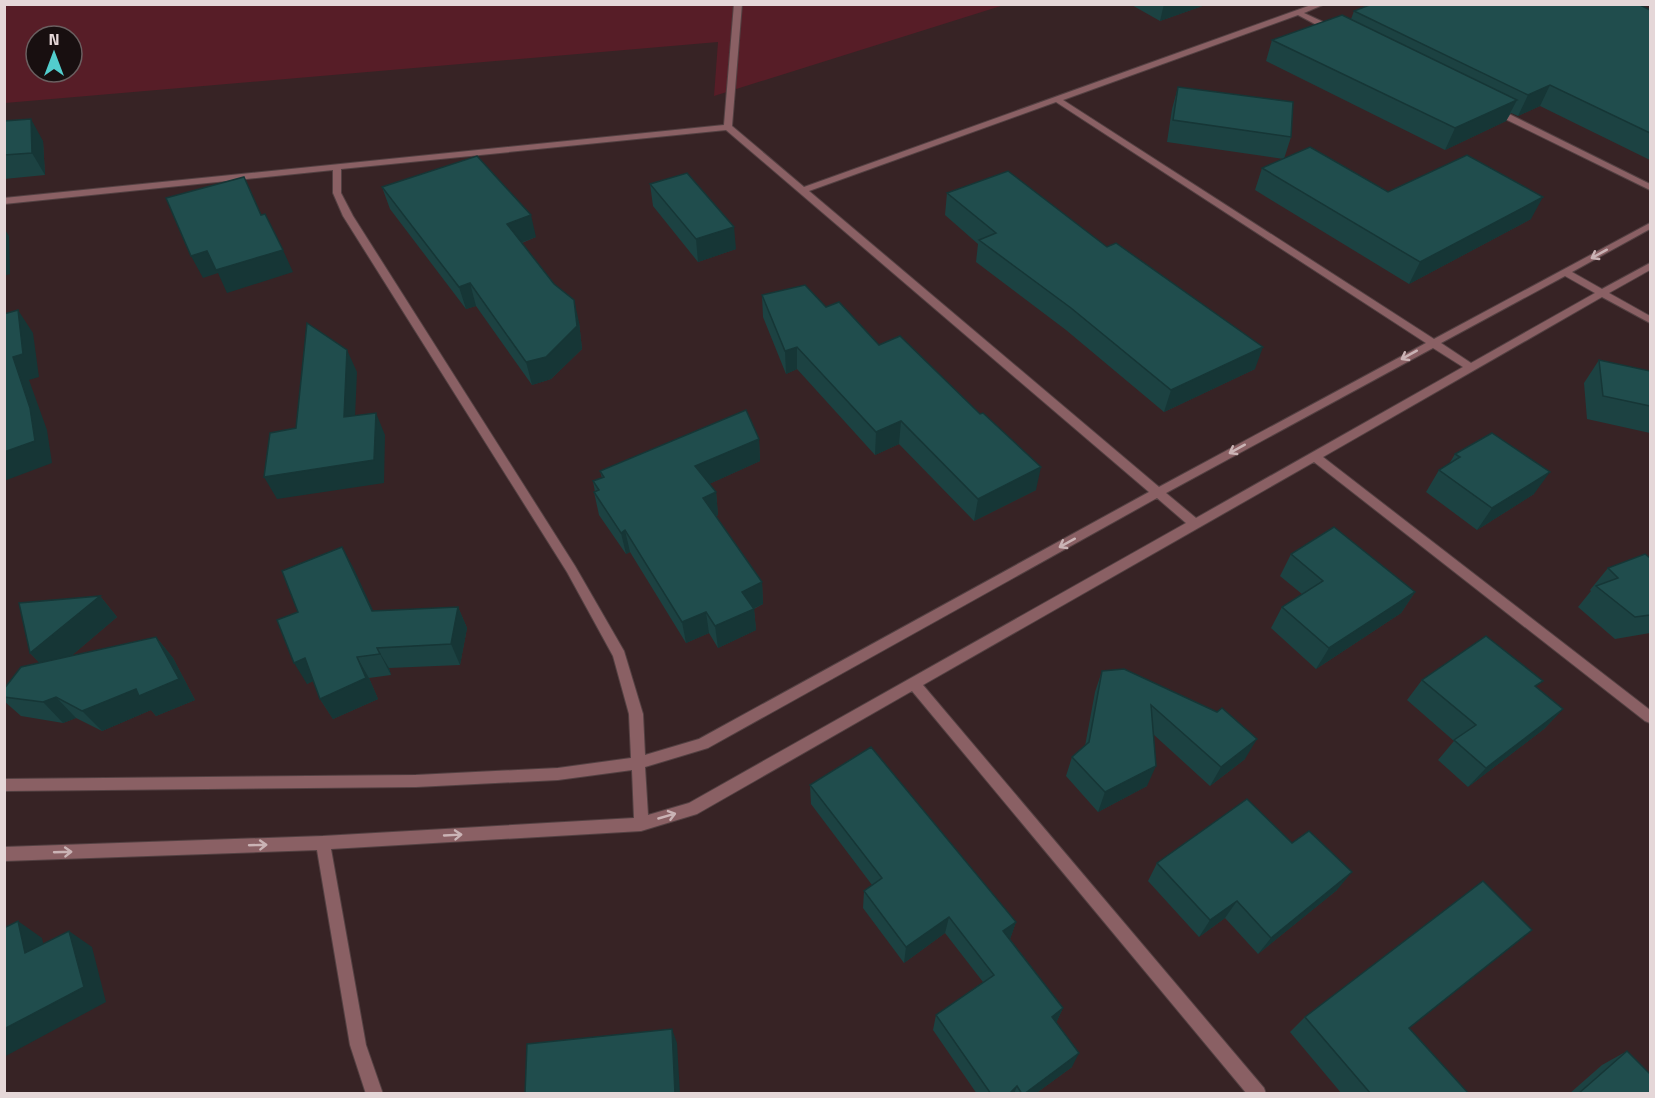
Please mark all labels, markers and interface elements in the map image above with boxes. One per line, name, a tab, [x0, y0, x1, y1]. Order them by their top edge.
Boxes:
north arrow	[24, 24, 84, 84]
text: N	[48, 27, 60, 51]
one-way arrow	[1591, 248, 1608, 260]
one-way arrow	[1400, 350, 1418, 361]
one-way arrow	[1229, 444, 1247, 455]
one-way arrow	[1058, 538, 1076, 549]
one-way arrow	[657, 810, 676, 821]
one-way arrow	[442, 830, 462, 841]
one-way arrow	[247, 840, 267, 851]
one-way arrow	[52, 847, 72, 858]

